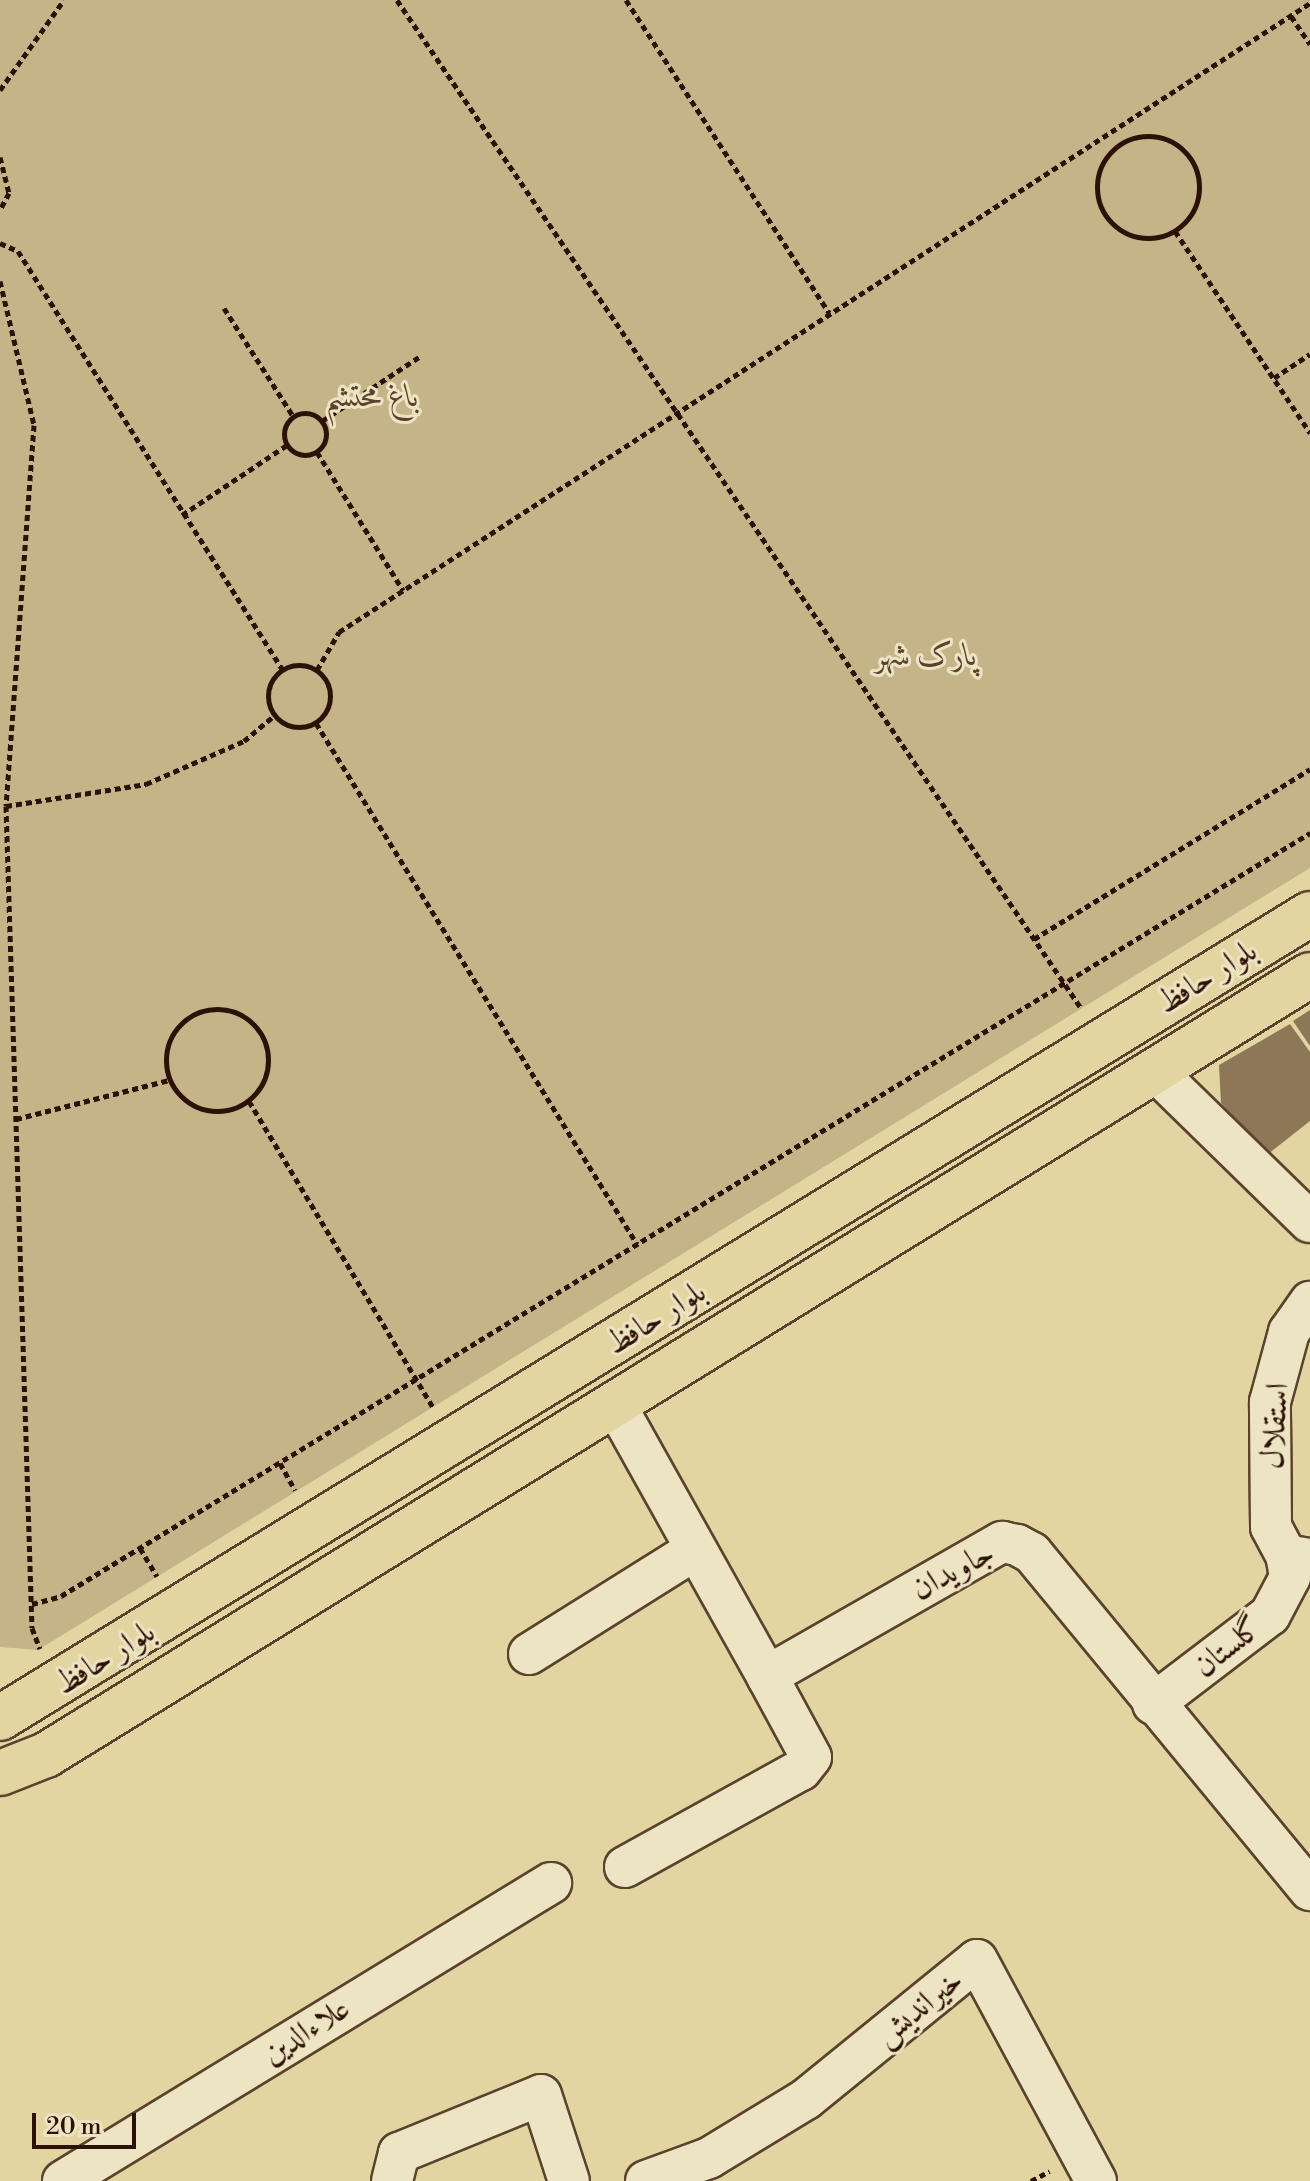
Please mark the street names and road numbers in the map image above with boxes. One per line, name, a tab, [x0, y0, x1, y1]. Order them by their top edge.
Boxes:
street label: بلوار حافظ	[1150, 931, 1264, 1023]
street label: بلوار حافظ	[599, 1272, 713, 1364]
street label: استقلال	[1253, 1382, 1297, 1470]
street label: جاویدان	[905, 1533, 1001, 1609]
street label: گلستان	[1186, 1608, 1270, 1686]
street label: بلوار حافظ	[48, 1612, 162, 1704]
street label: خیراندیش	[867, 1961, 971, 2055]
street label: علاءالدین	[255, 1989, 357, 2073]

